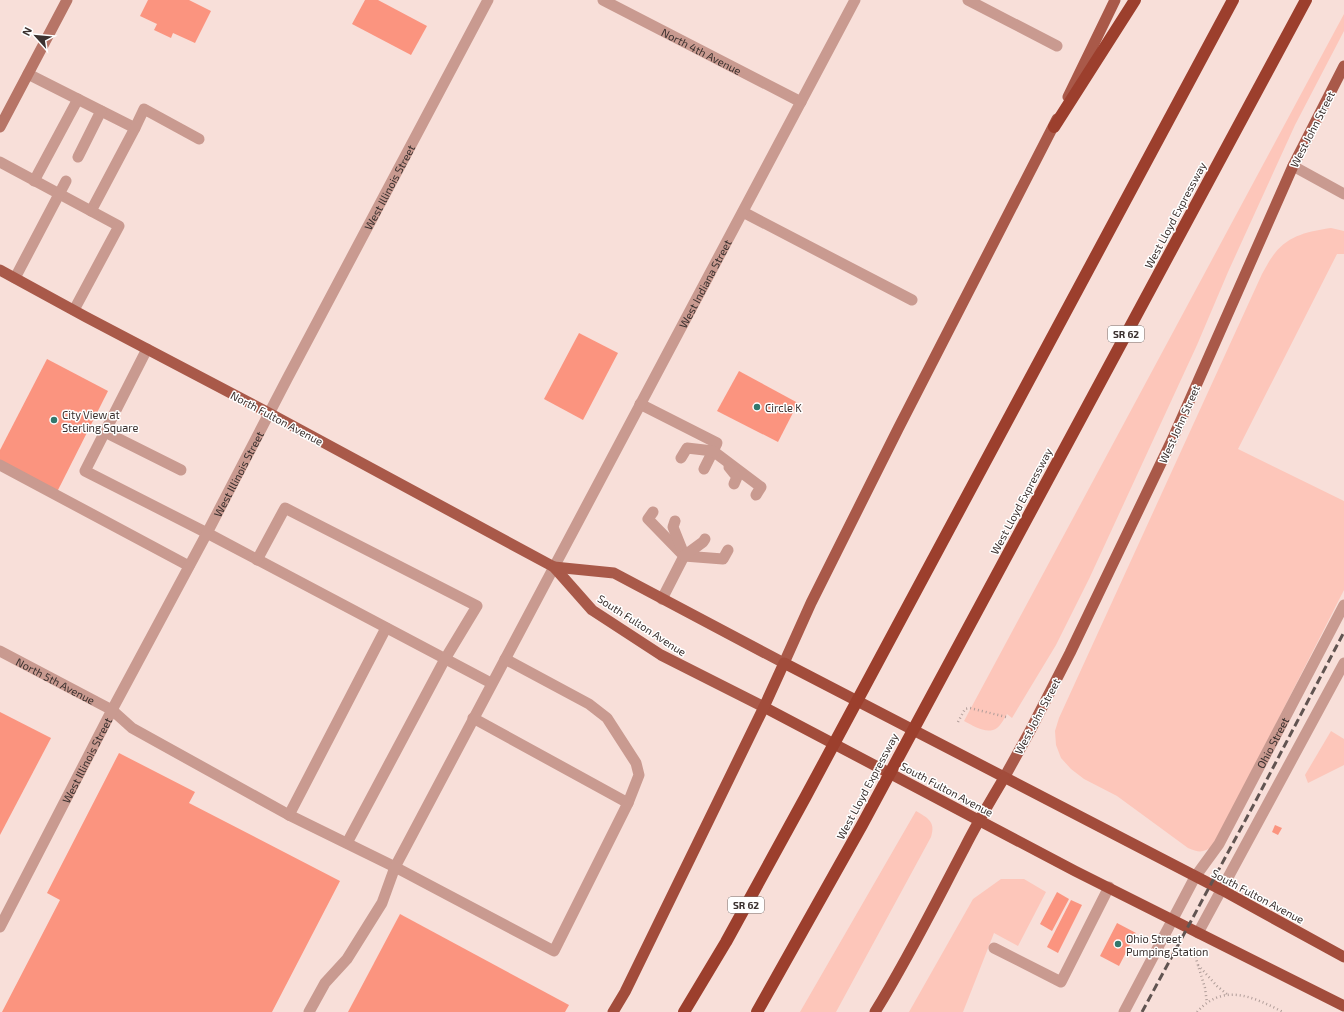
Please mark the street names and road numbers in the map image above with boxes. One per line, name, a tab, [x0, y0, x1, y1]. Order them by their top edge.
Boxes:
street label: North 4th Avenue	[660, 25, 744, 77]
street label: West John Street	[1287, 89, 1337, 169]
street label: West Illinois Street	[361, 142, 417, 232]
street label: West Lloyd Expressway	[1141, 159, 1209, 270]
street label: West Indiana Street	[676, 237, 733, 330]
road number: SR 62	[1108, 326, 1144, 342]
street label: West John Street	[1156, 383, 1202, 465]
street label: North Fulton Avenue	[229, 388, 325, 448]
street label: West Illinois Street	[210, 429, 265, 519]
street label: West Lloyd Expressway	[987, 445, 1055, 556]
street label: South Fulton Avenue	[595, 592, 689, 658]
street label: North 5th Avenue	[14, 654, 97, 706]
street label: West John Street	[1012, 676, 1062, 756]
street label: West Illinois Street	[59, 715, 114, 805]
street label: Ohio Street	[1253, 715, 1291, 770]
street label: West Lloyd Expressway	[833, 730, 901, 841]
street label: South Fulton Avenue	[899, 759, 996, 819]
street label: South Fulton Avenue	[1210, 866, 1307, 926]
road number: SR 62	[728, 897, 764, 913]

